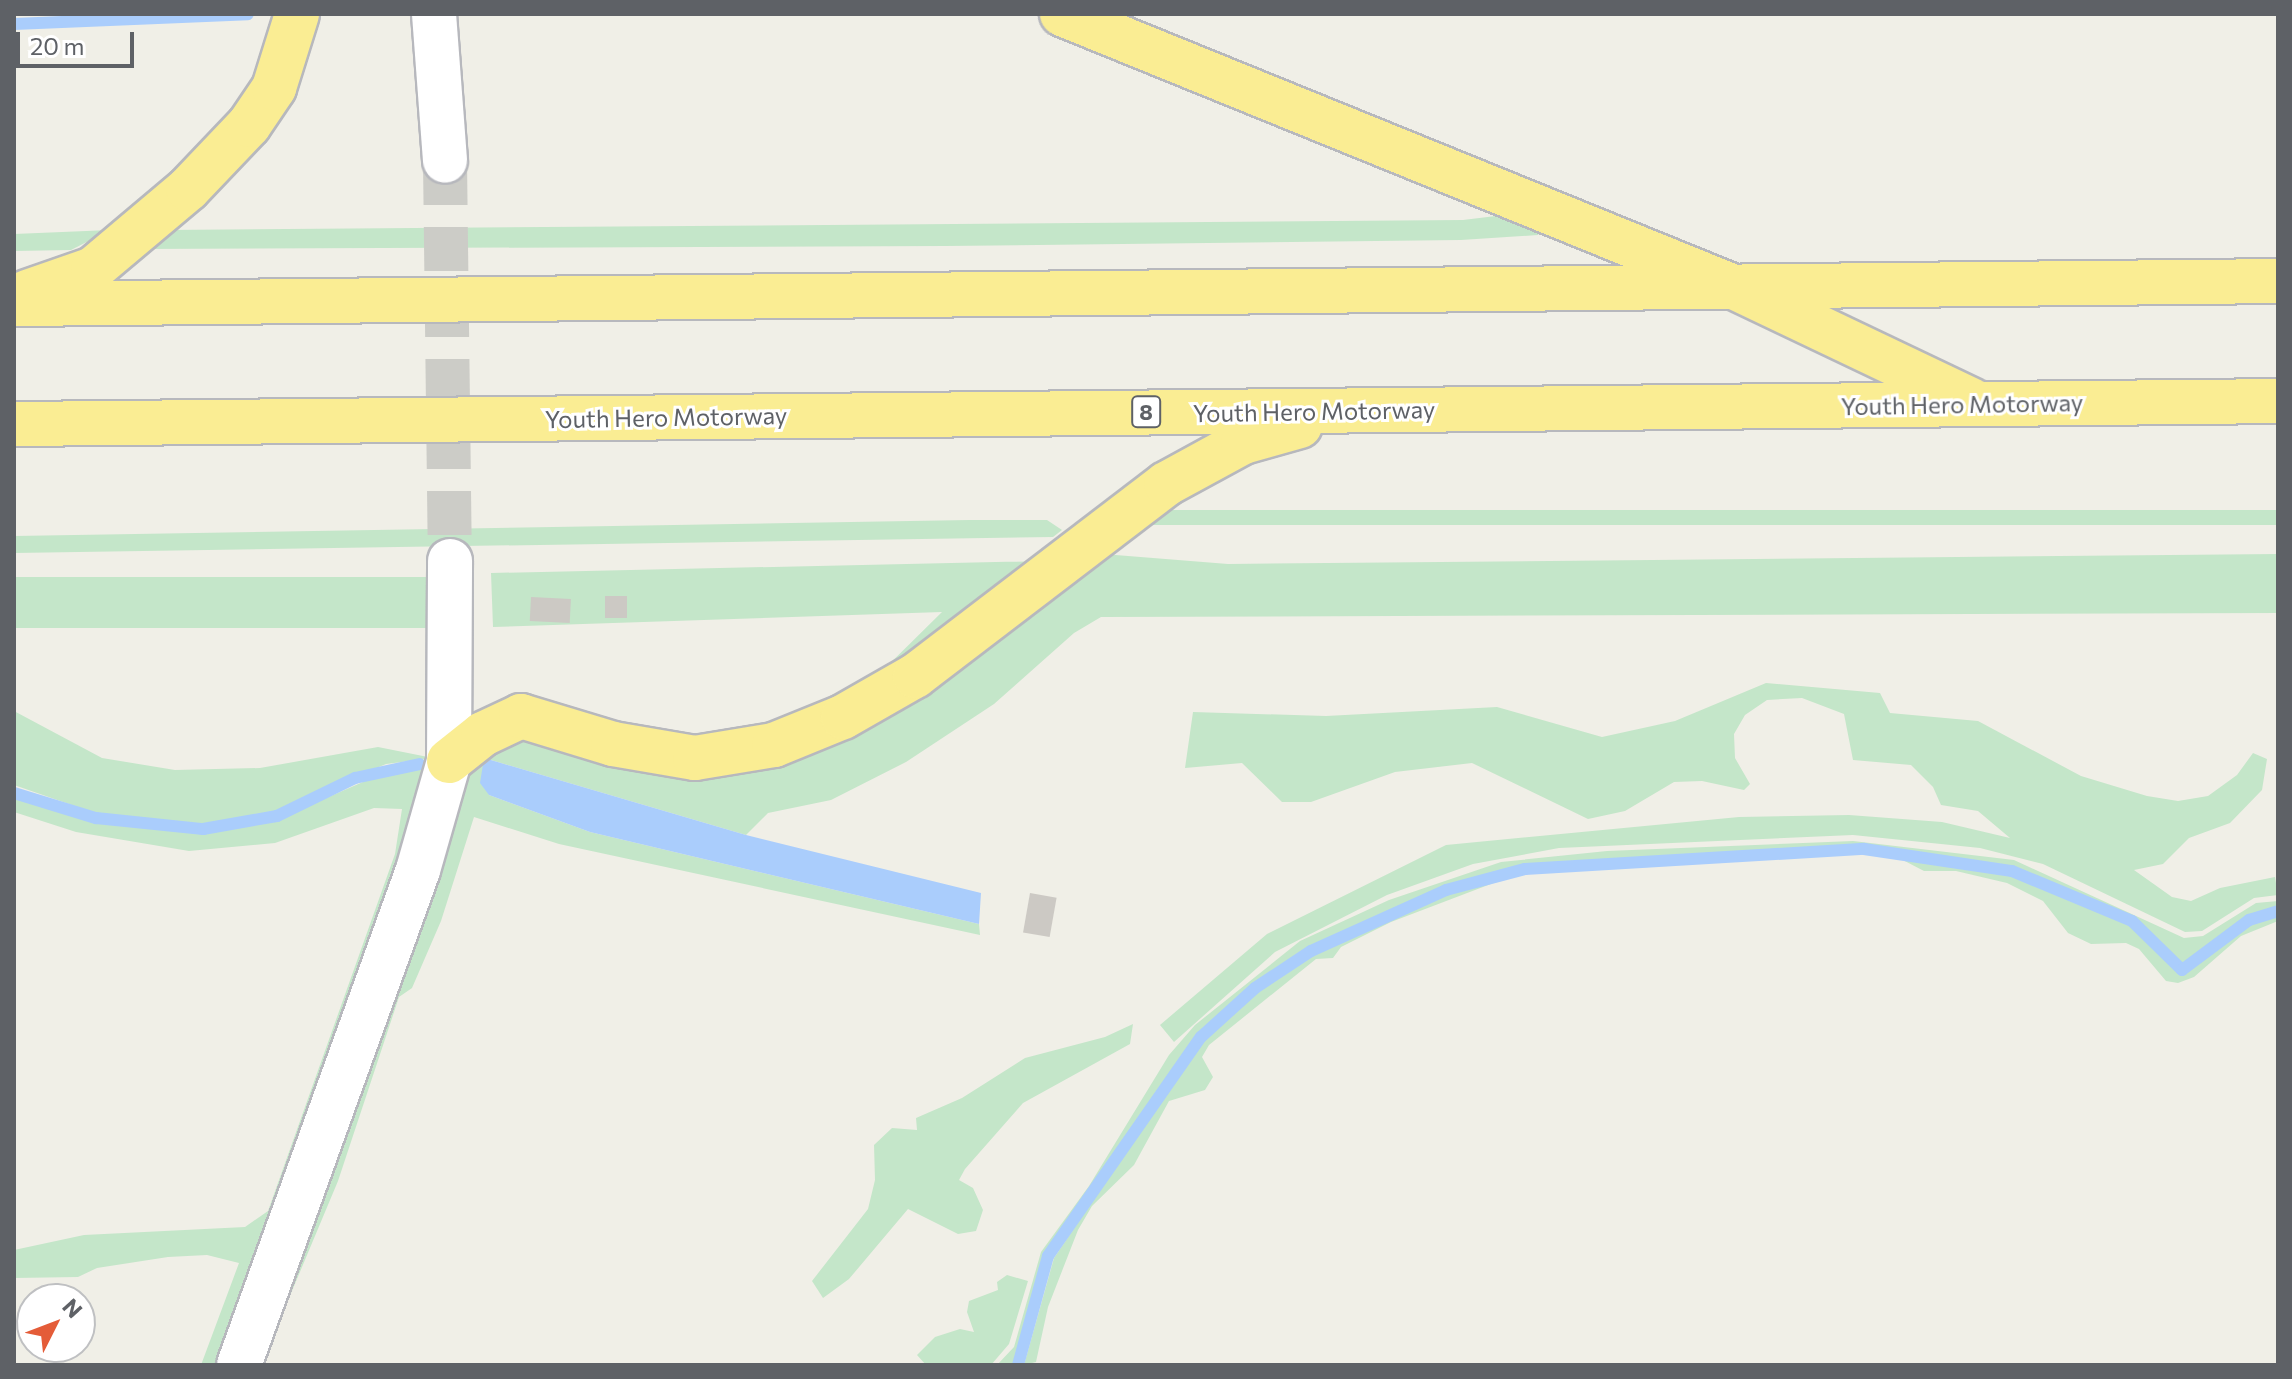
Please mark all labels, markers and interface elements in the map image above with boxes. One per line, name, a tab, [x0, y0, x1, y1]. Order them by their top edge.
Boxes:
scale bar	[20, 16, 138, 66]
text: 20 m	[30, 31, 84, 60]
street label: Youth Hero Motorway	[1841, 387, 2083, 421]
road number: 8	[1130, 394, 1162, 430]
street label: Youth Hero Motorway	[1193, 394, 1435, 428]
street label: Youth Hero Motorway	[545, 400, 787, 434]
north arrow	[16, 1283, 96, 1363]
text: N	[57, 1293, 88, 1323]

